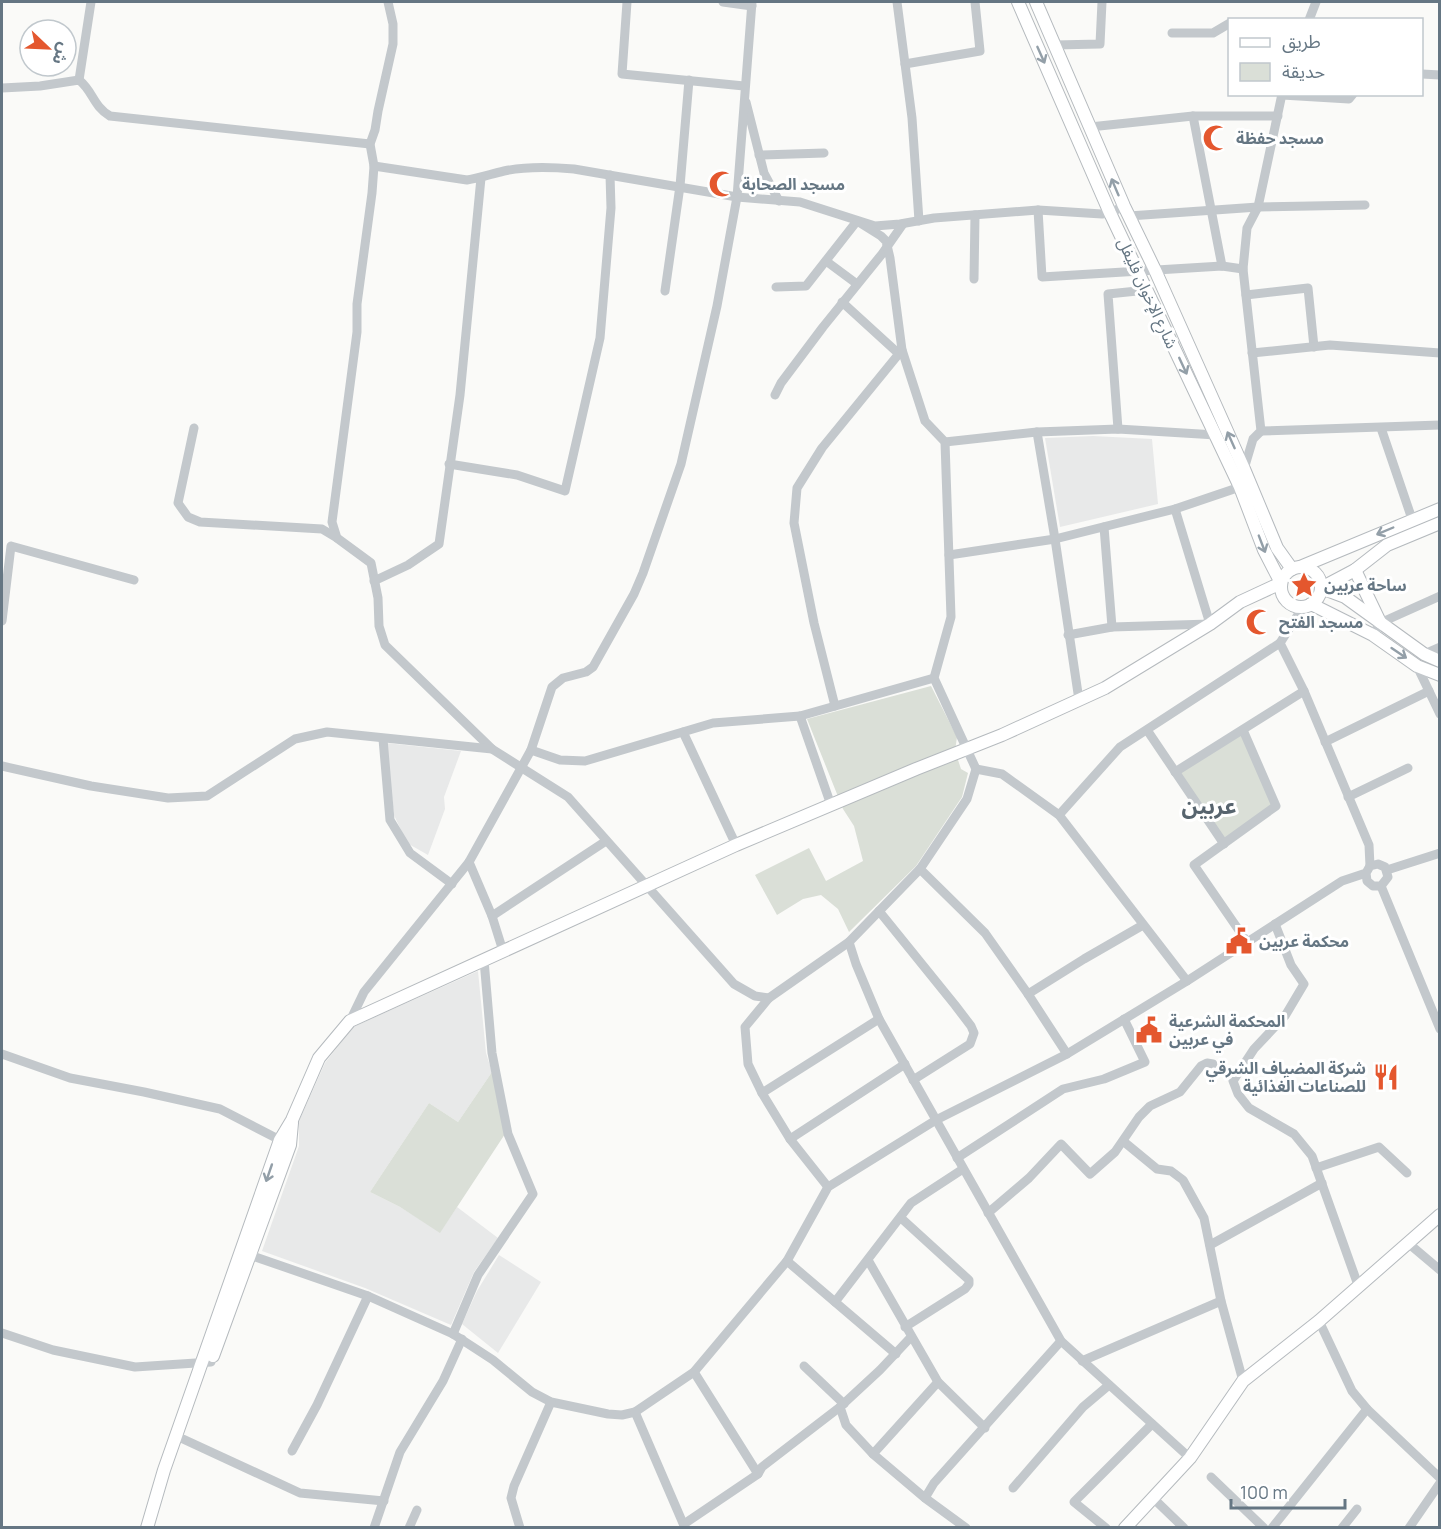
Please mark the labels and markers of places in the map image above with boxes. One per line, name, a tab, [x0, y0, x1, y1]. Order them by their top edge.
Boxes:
mosque icon: مسجد حفظة	[1201, 123, 1231, 153]
place label: مسجد حفظة	[1236, 127, 1324, 149]
mosque icon: مسجد الصحابة	[707, 169, 737, 199]
place label: مسجد الصحابة	[742, 173, 845, 195]
place icon: ساحة عربين	[1289, 570, 1319, 600]
place label: ساحة عربين	[1324, 574, 1407, 596]
mosque icon: مسجد الفتح	[1244, 607, 1274, 637]
place label: مسجد الفتح	[1279, 611, 1363, 635]
public building icon: محكمة عربين	[1224, 926, 1254, 956]
place label: محكمة عربين	[1259, 930, 1349, 952]
place label: المحكمة الشرعية في عربين	[1169, 1010, 1285, 1053]
public building icon: المحكمة الشرعية في عربين	[1134, 1015, 1164, 1045]
place label: شركة المضياف الشرقي للصناعات الغذائية	[1205, 1057, 1366, 1097]
restaurant icon: شركة المضياف الشرقي للصناعات الغذائية	[1371, 1062, 1401, 1092]

